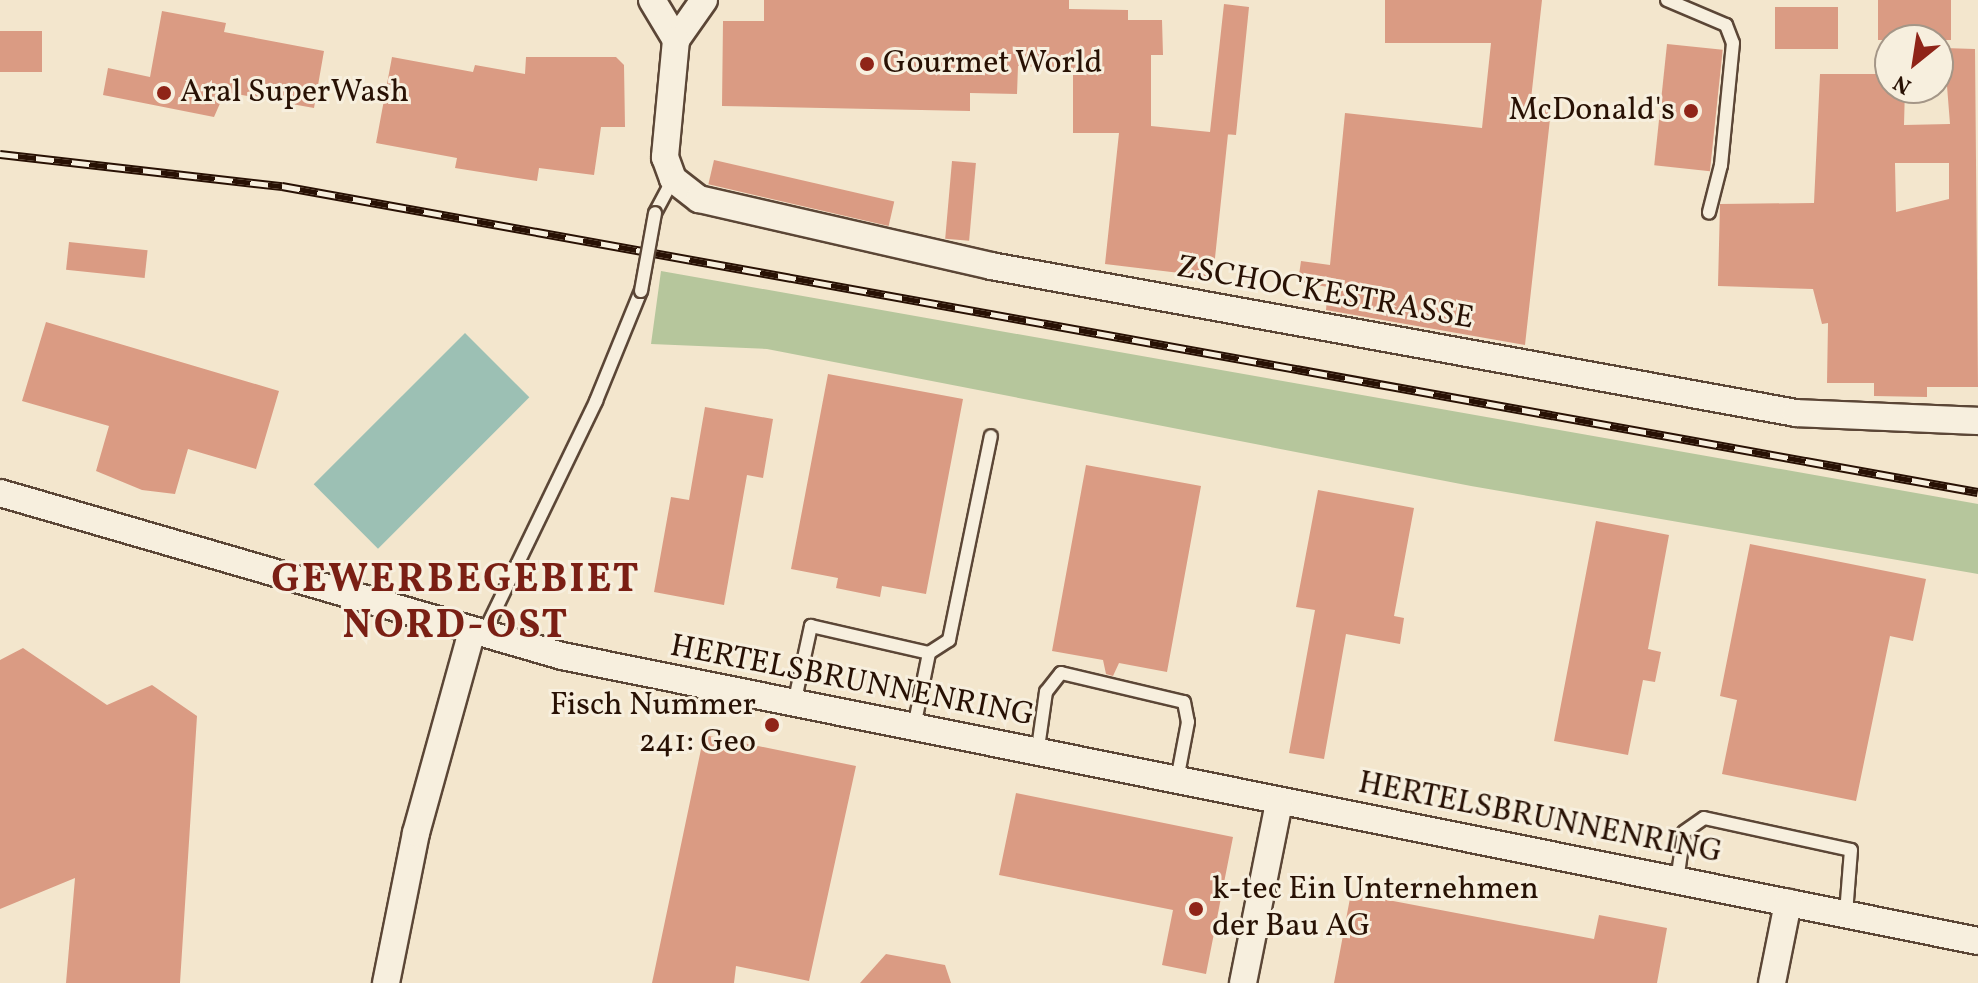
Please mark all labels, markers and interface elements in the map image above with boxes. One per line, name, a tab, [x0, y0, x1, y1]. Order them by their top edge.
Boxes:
north arrow	[1874, 24, 1954, 104]
place label: Gourmet World	[883, 45, 1104, 83]
marker: Gourmet World	[858, 55, 876, 73]
text: N	[1888, 66, 1917, 101]
place label: Aral SuperWash	[180, 74, 409, 112]
marker: Aral SuperWash	[155, 84, 173, 102]
place label: McDonald's	[1508, 92, 1675, 130]
marker: McDonald's	[1682, 102, 1700, 120]
street label: ZSCHOCKESTRASSE	[1173, 249, 1477, 339]
district label: GEWERBEGEBIET NORD-OST	[271, 557, 641, 651]
street label: HERTELSBRUNNENRING	[667, 628, 1037, 736]
place label: Fisch Nummer 241: Geo	[550, 688, 756, 763]
marker: Fisch Nummer 241: Geo	[763, 716, 781, 734]
street label: HERTELSBRUNNENRING	[1355, 765, 1725, 873]
place label: k-tec Ein Unternehmen der Bau AG	[1212, 872, 1539, 947]
marker: k-tec Ein Unternehmen der Bau AG	[1187, 900, 1205, 918]

